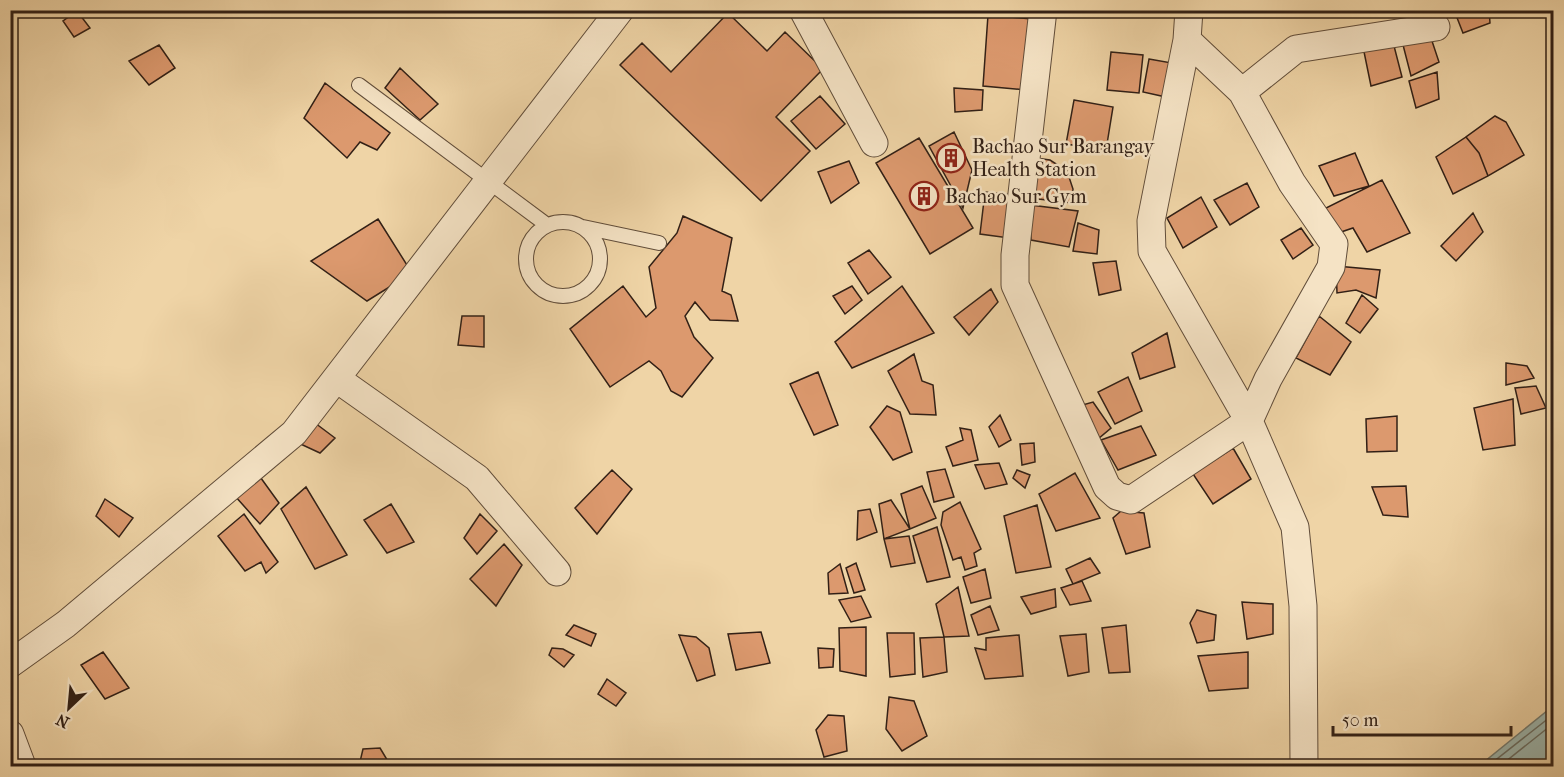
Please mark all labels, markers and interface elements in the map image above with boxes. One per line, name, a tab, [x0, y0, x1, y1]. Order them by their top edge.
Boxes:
place label: Bachao Sur Barangay Health Station	[972, 135, 1156, 181]
building icon: Bachao Sur Barangay Health Station	[935, 142, 967, 174]
building icon: Bachao Sur Gym	[908, 180, 940, 212]
place label: Bachao Sur Gym	[945, 185, 1087, 208]
north arrow	[39, 678, 99, 738]
scale bar	[1333, 699, 1512, 737]
text: N	[52, 709, 72, 732]
text: 50 m	[1342, 710, 1379, 731]

